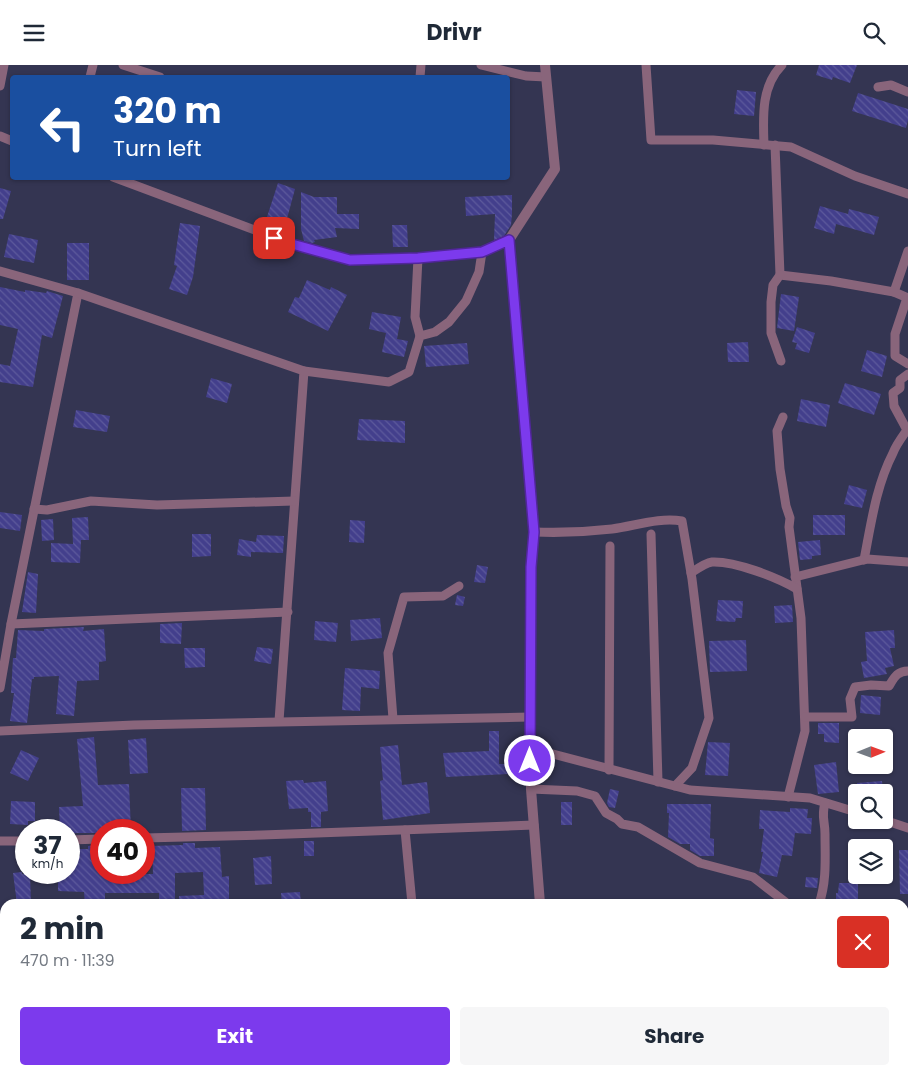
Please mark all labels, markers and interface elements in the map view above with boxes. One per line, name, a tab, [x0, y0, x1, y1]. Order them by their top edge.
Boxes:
text: Drivr	[426, 17, 482, 48]
icon: menu	[20, 19, 48, 47]
icon: search	[860, 19, 888, 47]
text: 320 m	[113, 86, 221, 135]
icon: left	[30, 95, 95, 160]
text: Turn left	[113, 133, 201, 164]
pin	[253, 217, 295, 259]
icon: arrive	[260, 224, 288, 252]
north arrow	[848, 729, 892, 774]
map controls	[848, 729, 893, 884]
position arrow	[503, 734, 555, 786]
button: search	[848, 784, 893, 829]
speed limit sign: 40	[90, 819, 155, 884]
text: 37	[33, 828, 62, 863]
button: layers	[848, 839, 893, 884]
text: km/h	[32, 855, 63, 872]
text: 2 min	[20, 907, 104, 950]
button: close	[837, 916, 889, 968]
text: 470 m · 11:39	[20, 949, 115, 972]
button: Exit	[20, 1007, 450, 1065]
button: Share	[460, 1007, 889, 1065]

